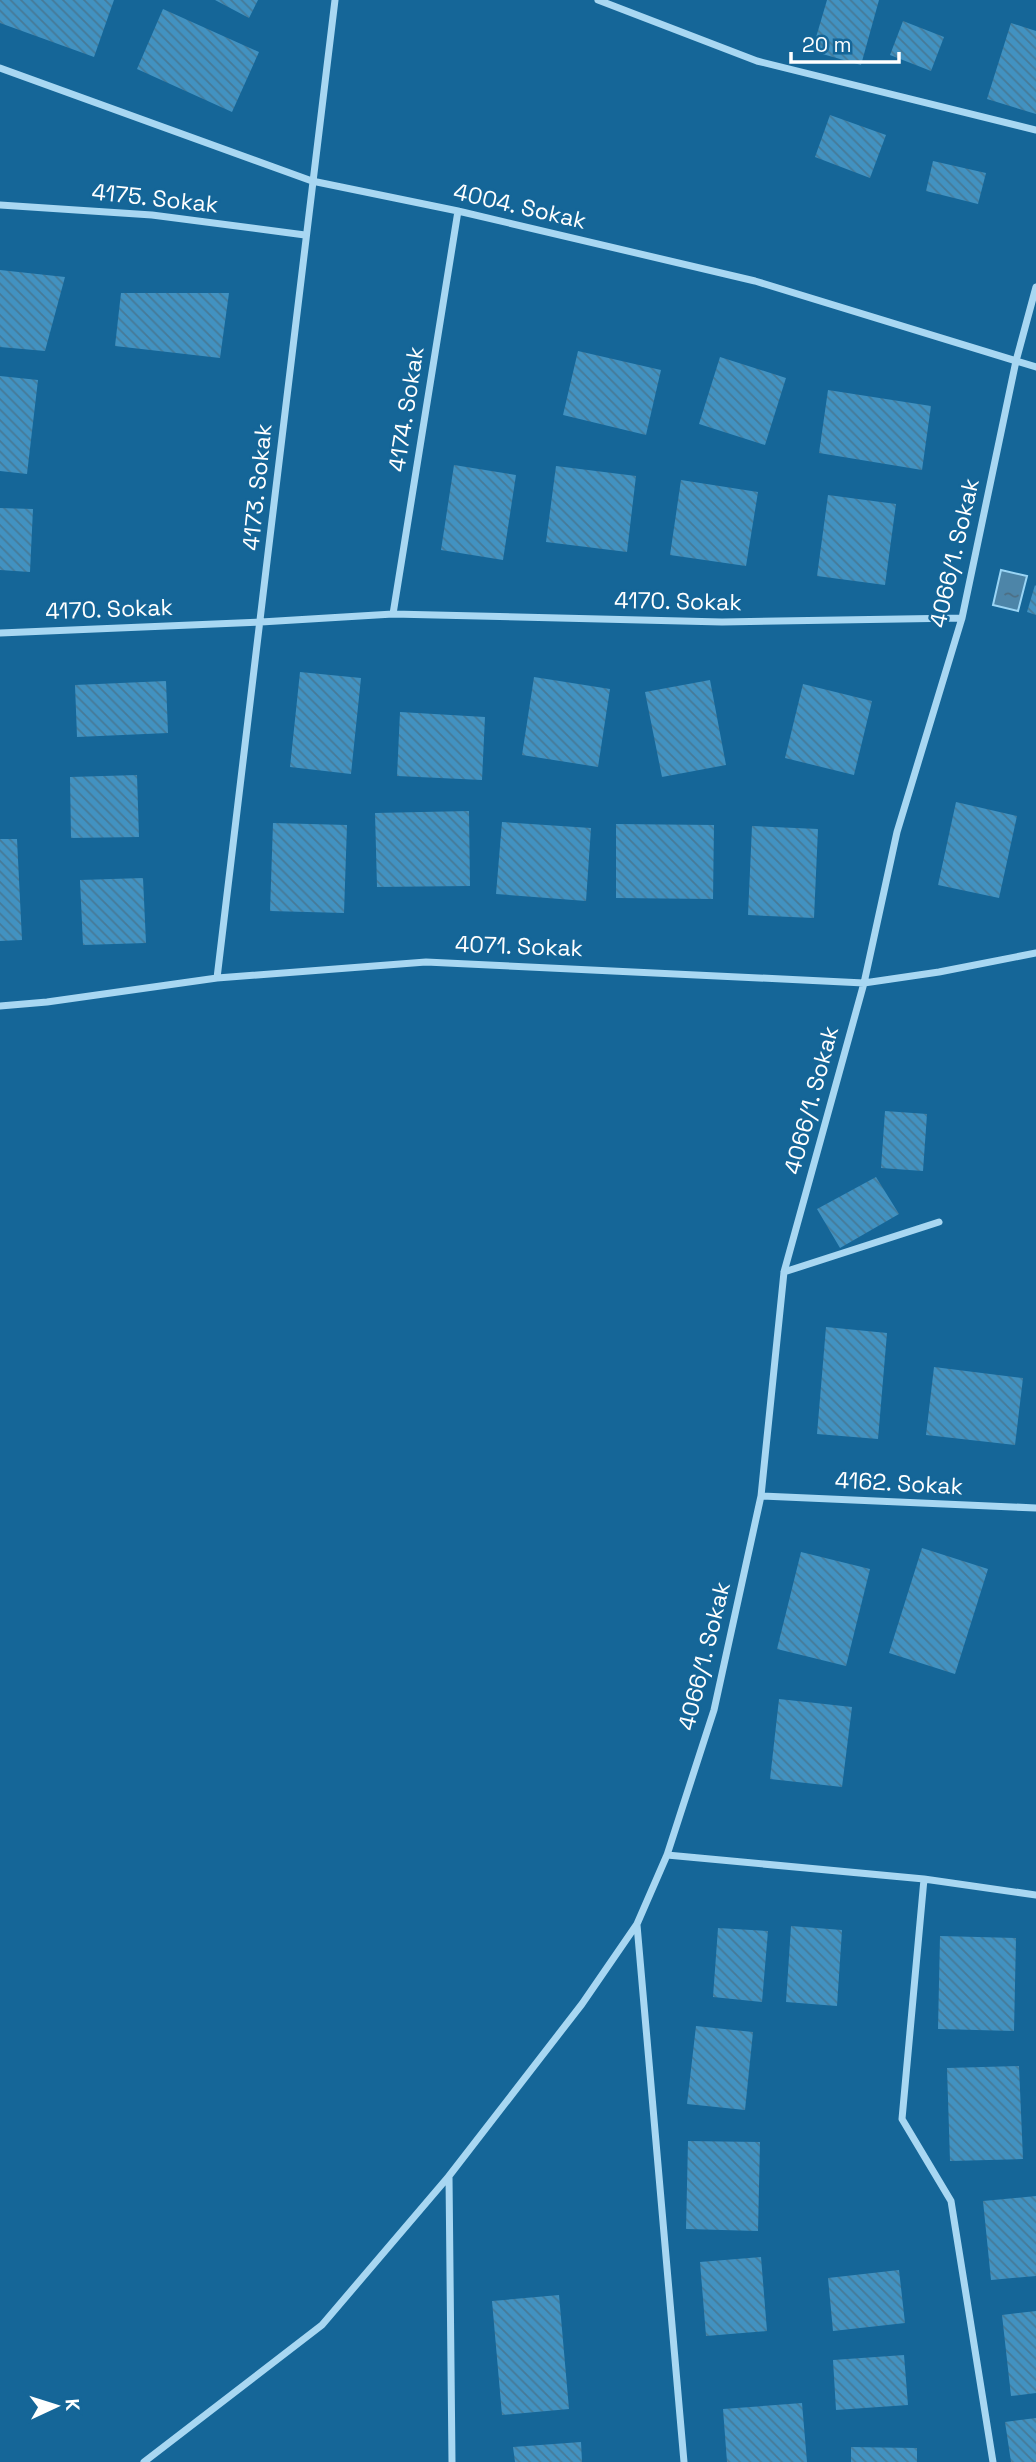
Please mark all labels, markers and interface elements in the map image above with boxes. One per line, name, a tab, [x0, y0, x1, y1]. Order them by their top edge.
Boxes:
scale bar	[791, 21, 900, 65]
text: 20 m	[802, 31, 852, 58]
street label: 4175. Sokak	[90, 176, 220, 220]
street label: 4004. Sokak	[451, 176, 589, 236]
street label: 4174. Sokak	[381, 344, 431, 474]
street label: 4173. Sokak	[235, 422, 279, 552]
street label: 4066/1. Sokak	[922, 475, 986, 631]
street label: 4170. Sokak	[614, 585, 742, 617]
street label: 4170. Sokak	[45, 592, 173, 626]
street label: 4071. Sokak	[454, 929, 584, 963]
street label: 4066/1. Sokak	[777, 1023, 845, 1177]
street label: 4162. Sokak	[834, 1465, 964, 1501]
street label: 4066/1. Sokak	[671, 1578, 737, 1734]
north arrow	[21, 2371, 91, 2441]
text: K	[60, 2398, 85, 2412]

